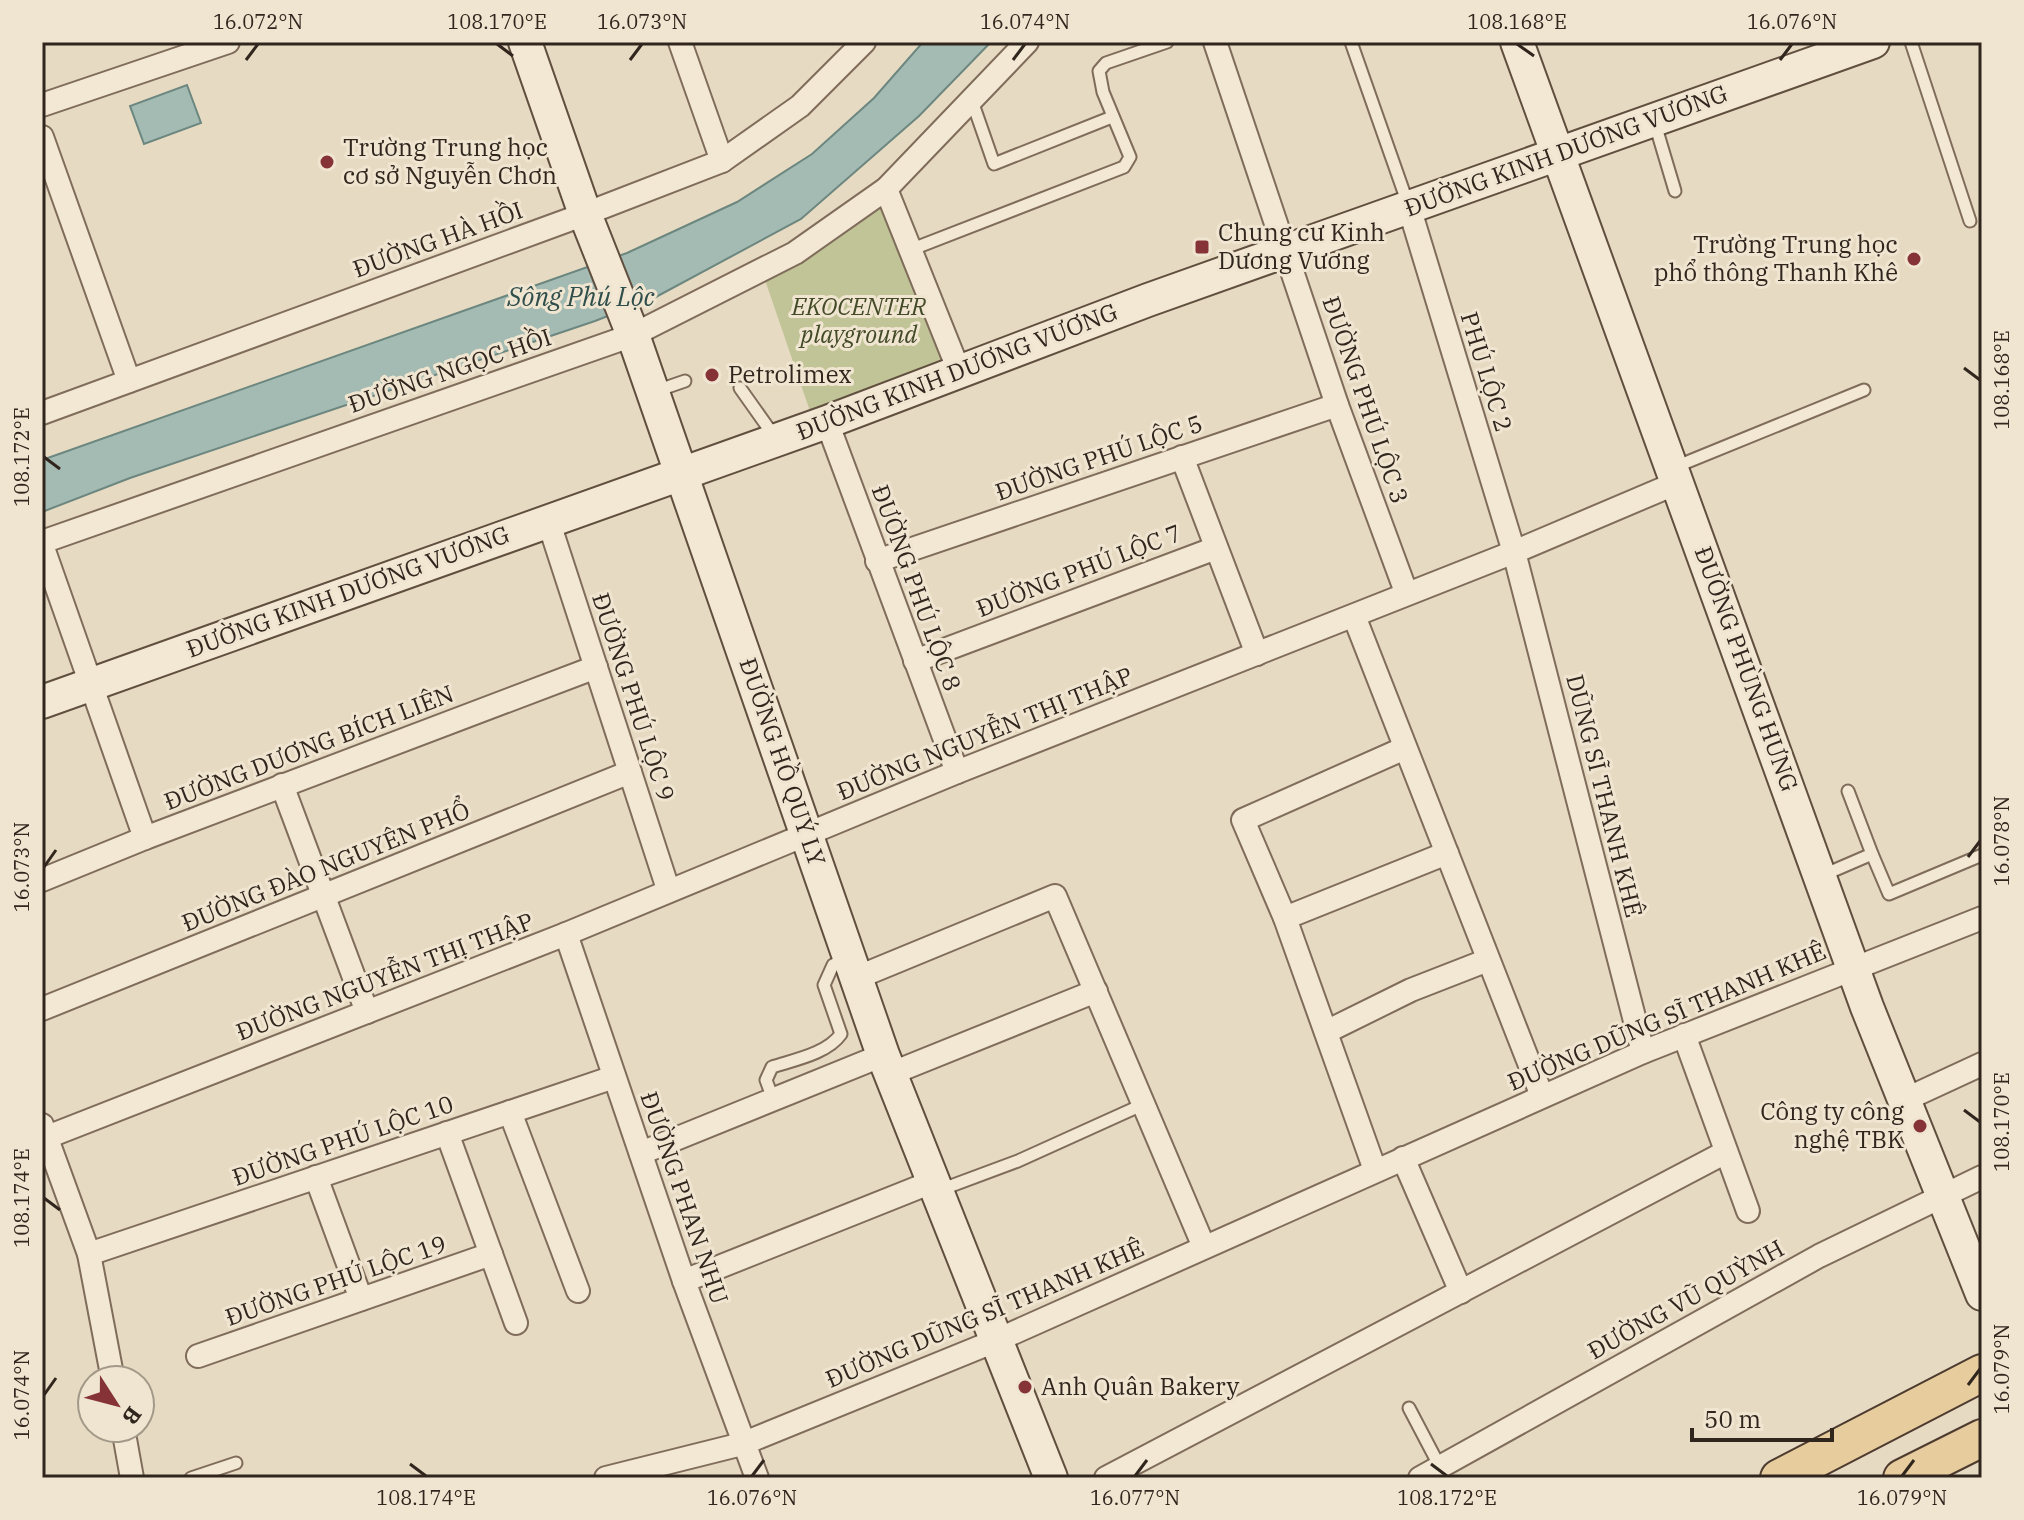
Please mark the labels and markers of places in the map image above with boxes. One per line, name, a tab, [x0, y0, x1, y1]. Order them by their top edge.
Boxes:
place label: Trường Trung học cơ sở Nguyễn Chơn	[343, 131, 557, 191]
marker: Trường Trung học cơ sở Nguyễn Chơn	[318, 153, 336, 171]
place label: Chung cư Kinh Dương Vương	[1218, 216, 1385, 276]
place label: Trường Trung học phổ thông Thanh Khê	[1654, 228, 1898, 288]
marker: Chung cư Kinh Dương Vương	[1193, 238, 1211, 256]
marker: Trường Trung học phổ thông Thanh Khê	[1905, 250, 1923, 268]
place label: Petrolimex	[728, 358, 852, 390]
marker: Petrolimex	[703, 366, 721, 384]
place label: Công ty công nghệ TBK	[1760, 1095, 1904, 1155]
marker: Công ty công nghệ TBK	[1911, 1117, 1929, 1135]
place label: Anh Quân Bakery	[1041, 1370, 1239, 1402]
marker: Anh Quân Bakery	[1016, 1378, 1034, 1396]

